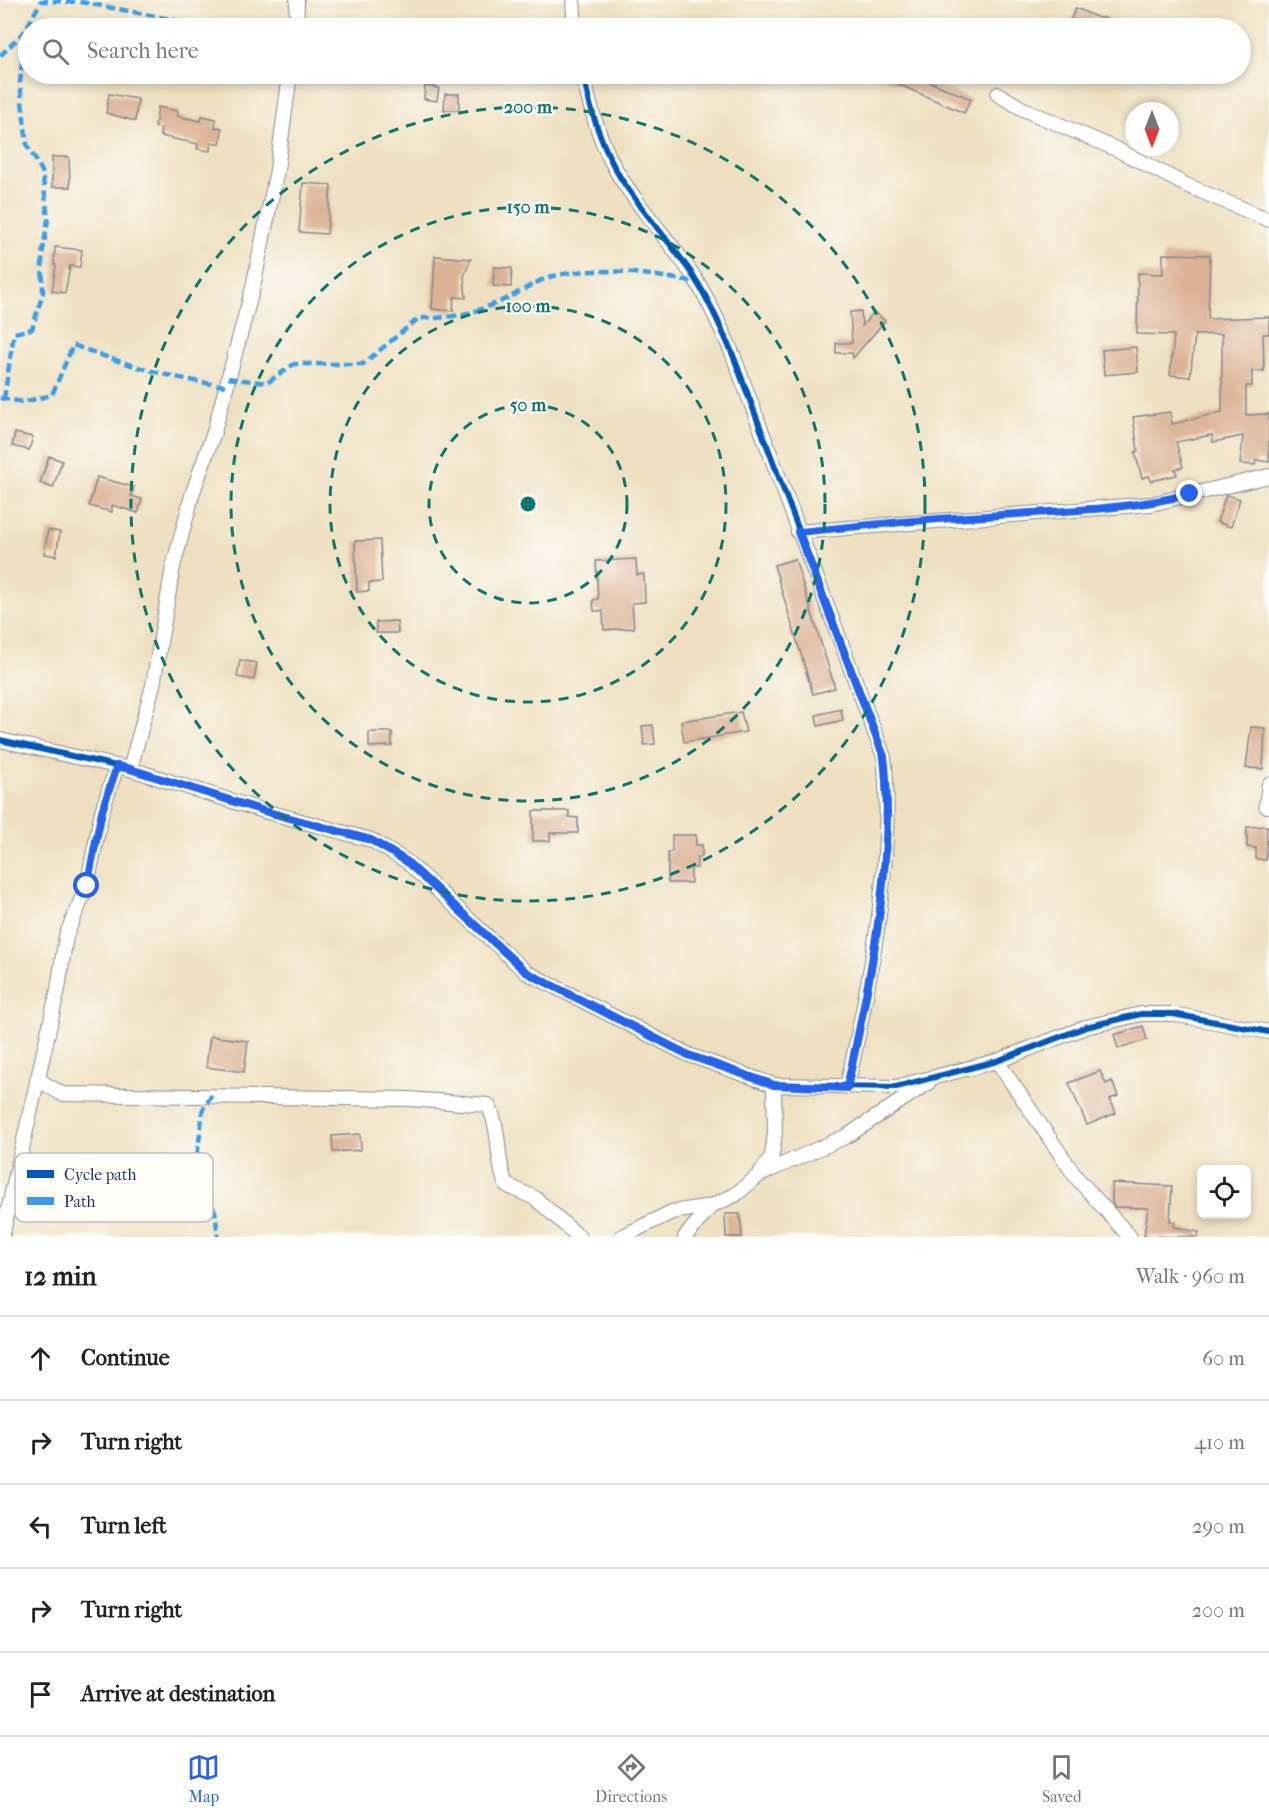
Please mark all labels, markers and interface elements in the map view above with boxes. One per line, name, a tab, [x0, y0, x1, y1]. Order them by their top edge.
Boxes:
search box	[18, 18, 1251, 84]
icon: search	[39, 35, 72, 68]
text: Search here	[87, 38, 199, 64]
text: 200 m	[504, 97, 553, 118]
north arrow	[1125, 102, 1179, 156]
text: 150 m	[507, 197, 550, 218]
text: 100 m	[505, 296, 552, 317]
text: 50 m	[510, 395, 547, 416]
route end	[1176, 480, 1202, 506]
centre of rings	[518, 494, 538, 514]
route start	[73, 872, 99, 898]
legend	[15, 1153, 213, 1222]
text: Cycle path	[64, 1165, 136, 1184]
map controls	[1197, 1165, 1251, 1219]
button: locate	[1197, 1165, 1251, 1219]
text: Path	[64, 1192, 96, 1211]
text: 12 min	[24, 1261, 97, 1292]
text: Walk · 960 m	[1136, 1265, 1245, 1288]
icon: ahead	[24, 1342, 57, 1375]
text: Continue	[81, 1345, 170, 1371]
text: 60 m	[1202, 1347, 1245, 1370]
icon: right	[24, 1426, 57, 1459]
text: Turn right	[81, 1429, 182, 1455]
text: 410 m	[1194, 1431, 1245, 1454]
icon: left	[24, 1510, 57, 1543]
text: Turn left	[81, 1513, 167, 1539]
text: 290 m	[1192, 1515, 1245, 1538]
icon: right	[24, 1594, 57, 1627]
text: Turn right	[81, 1597, 182, 1623]
text: 200 m	[1192, 1599, 1245, 1622]
icon: arrive	[24, 1678, 57, 1711]
text: Arrive at destination	[81, 1681, 275, 1707]
tab: Map	[187, 1751, 220, 1806]
tab: Directions	[595, 1751, 667, 1806]
tab: Saved	[1042, 1751, 1082, 1806]

